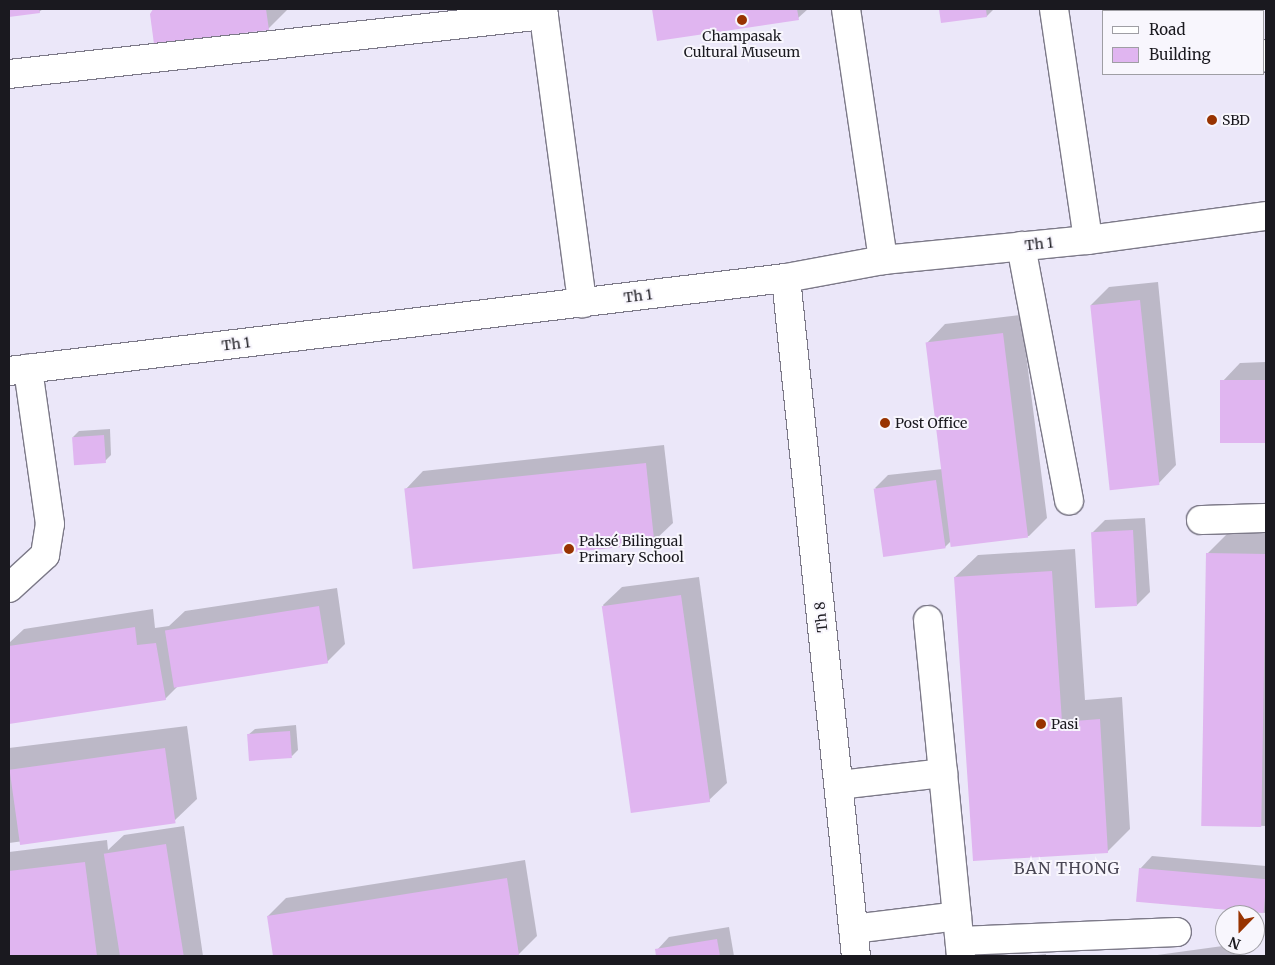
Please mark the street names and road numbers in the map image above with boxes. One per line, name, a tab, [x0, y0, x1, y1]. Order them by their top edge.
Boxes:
street label: Th 1	[1024, 234, 1054, 254]
street label: Th 1	[623, 286, 653, 306]
street label: Th 1	[221, 334, 251, 354]
street label: Th 8	[811, 601, 831, 633]

